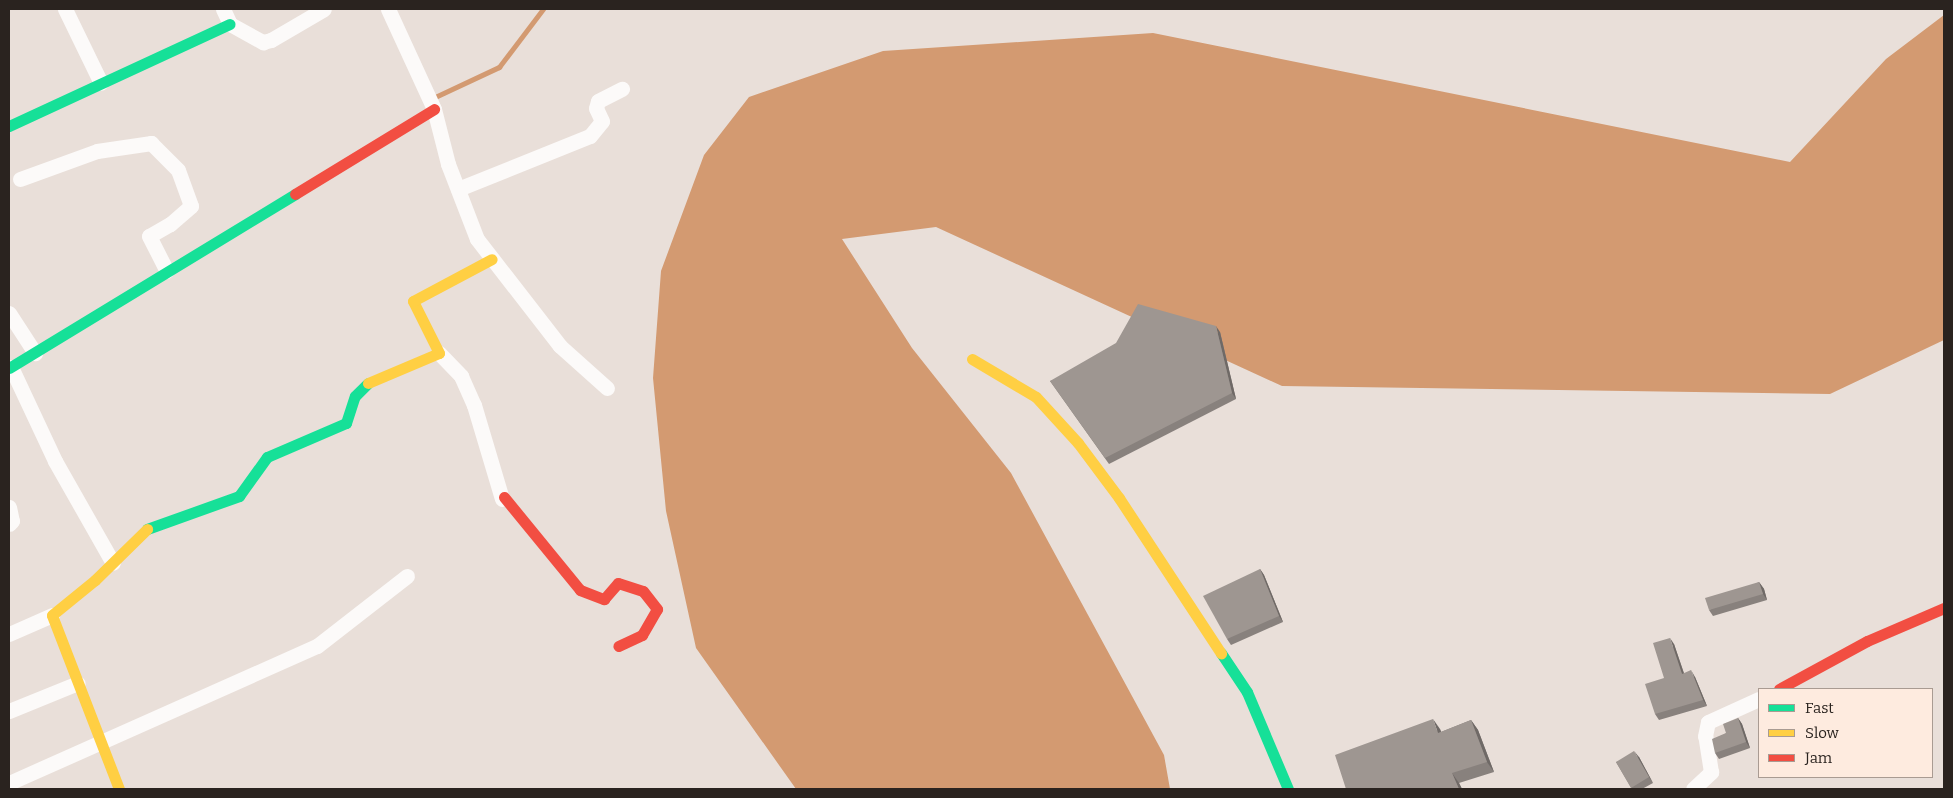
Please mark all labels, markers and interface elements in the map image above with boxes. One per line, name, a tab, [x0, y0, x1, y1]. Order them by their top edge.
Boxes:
legend	[1758, 688, 1933, 778]
text: Fast	[1805, 699, 1834, 717]
text: Slow	[1805, 724, 1839, 742]
text: Jam	[1805, 749, 1832, 767]

